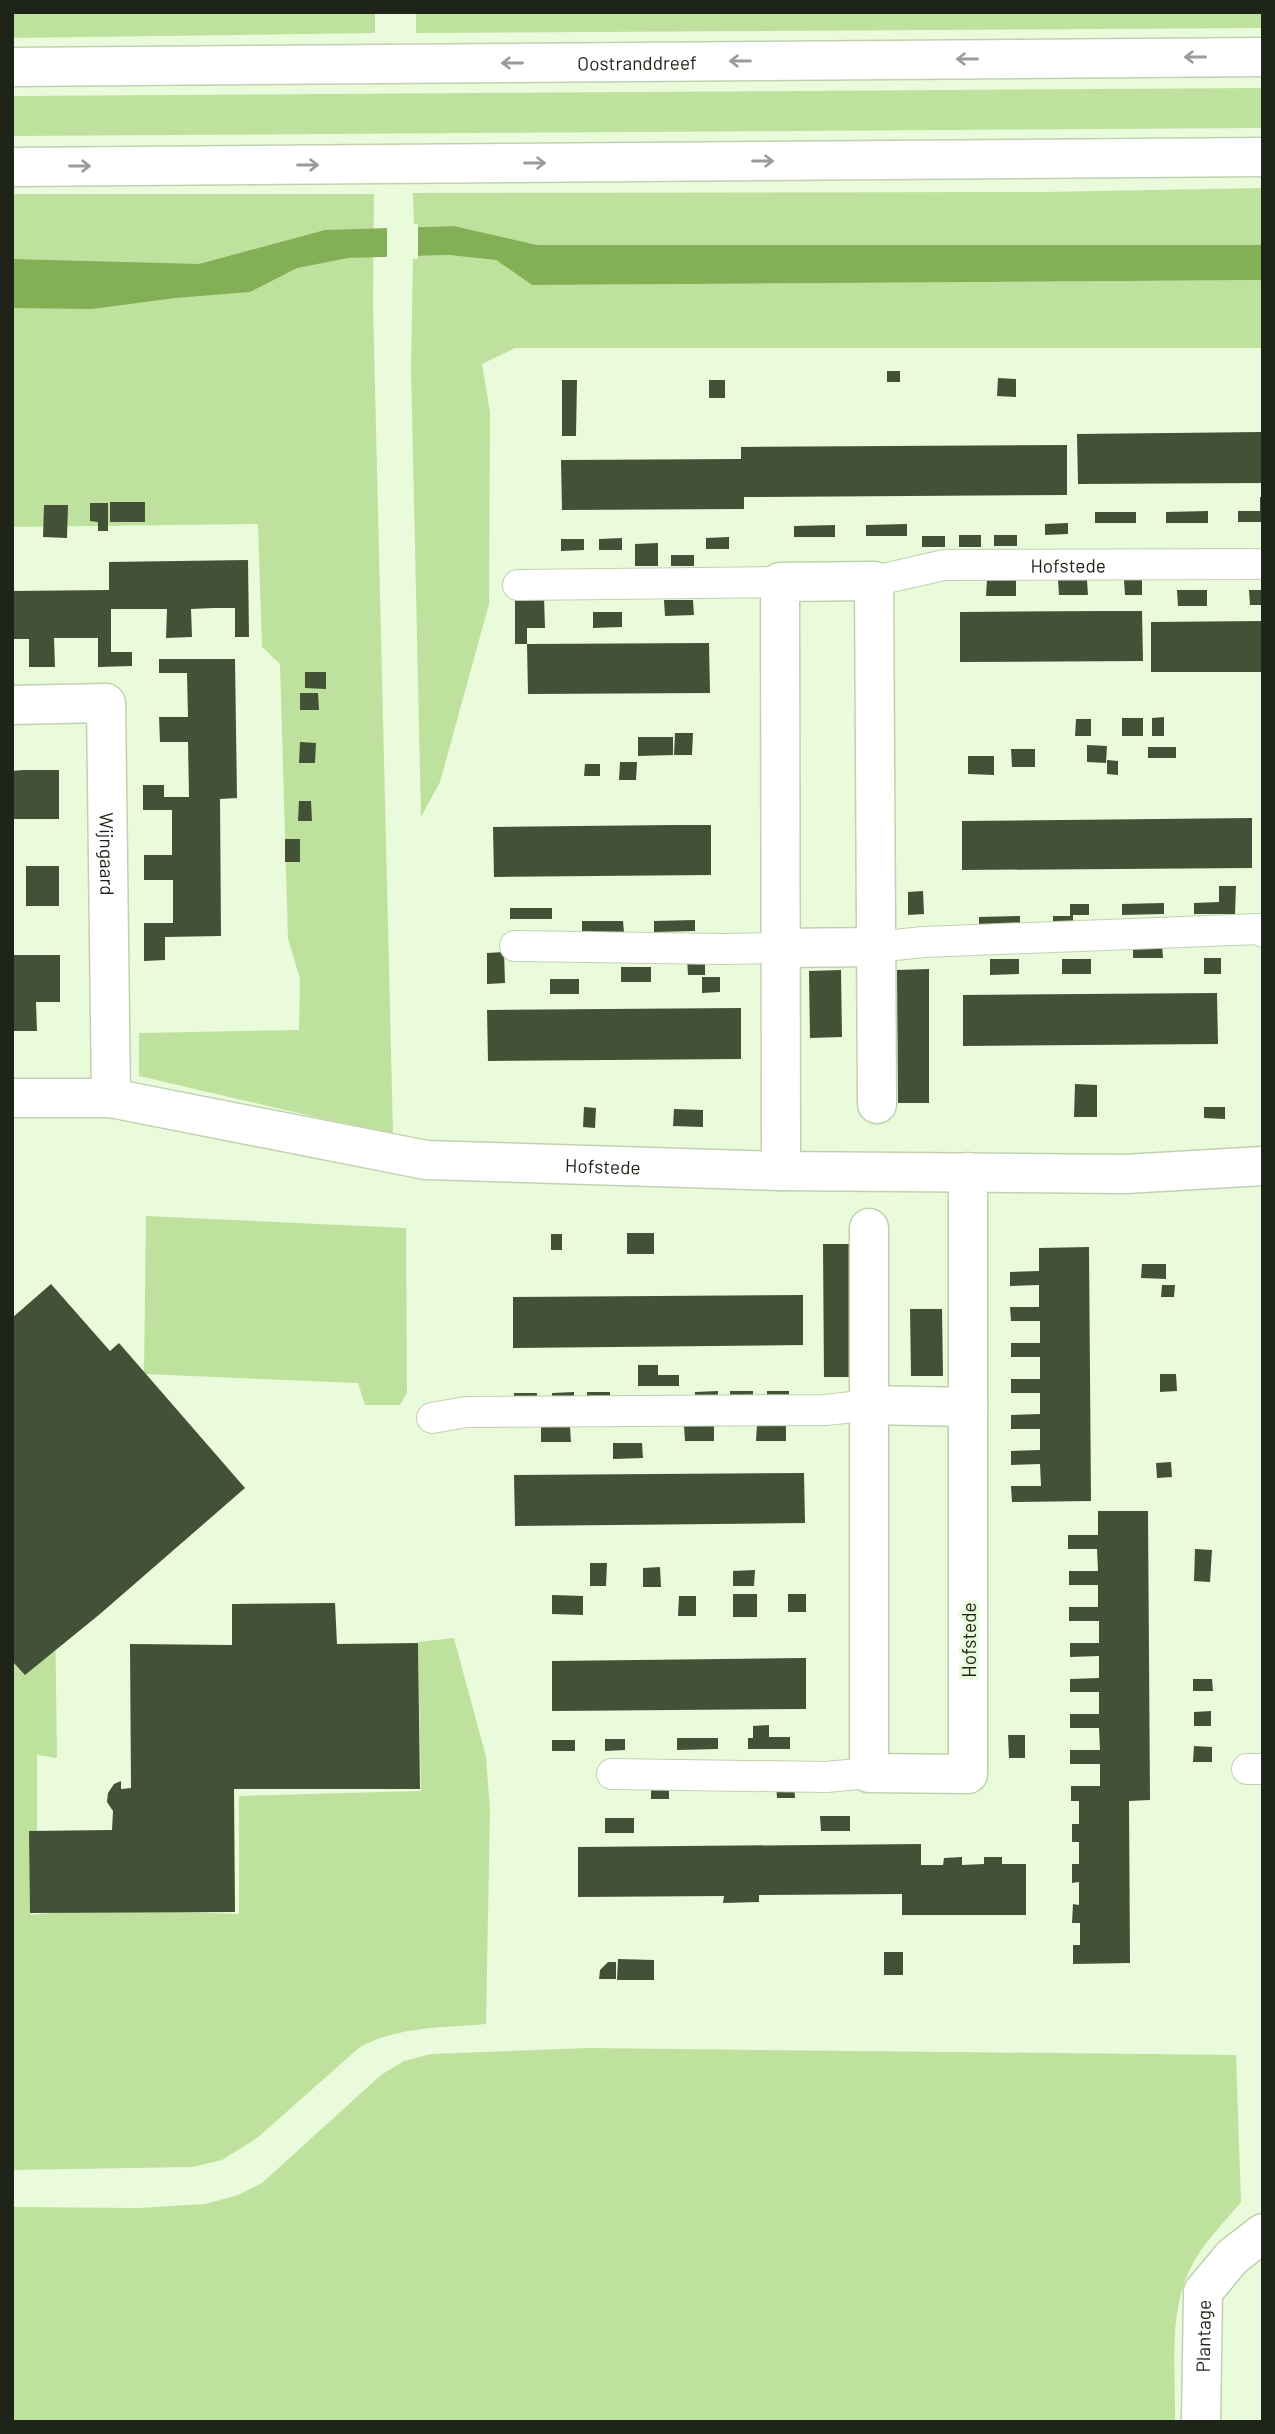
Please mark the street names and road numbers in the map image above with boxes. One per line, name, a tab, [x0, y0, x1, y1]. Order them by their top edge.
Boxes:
street label: Oostranddreef	[577, 50, 697, 74]
street label: Hofstede	[1030, 553, 1106, 576]
street label: Wijngaard	[96, 812, 120, 896]
street label: Hofstede	[565, 1153, 641, 1178]
street label: Hofstede	[957, 1602, 980, 1678]
street label: Plantage	[1190, 2300, 1214, 2372]

